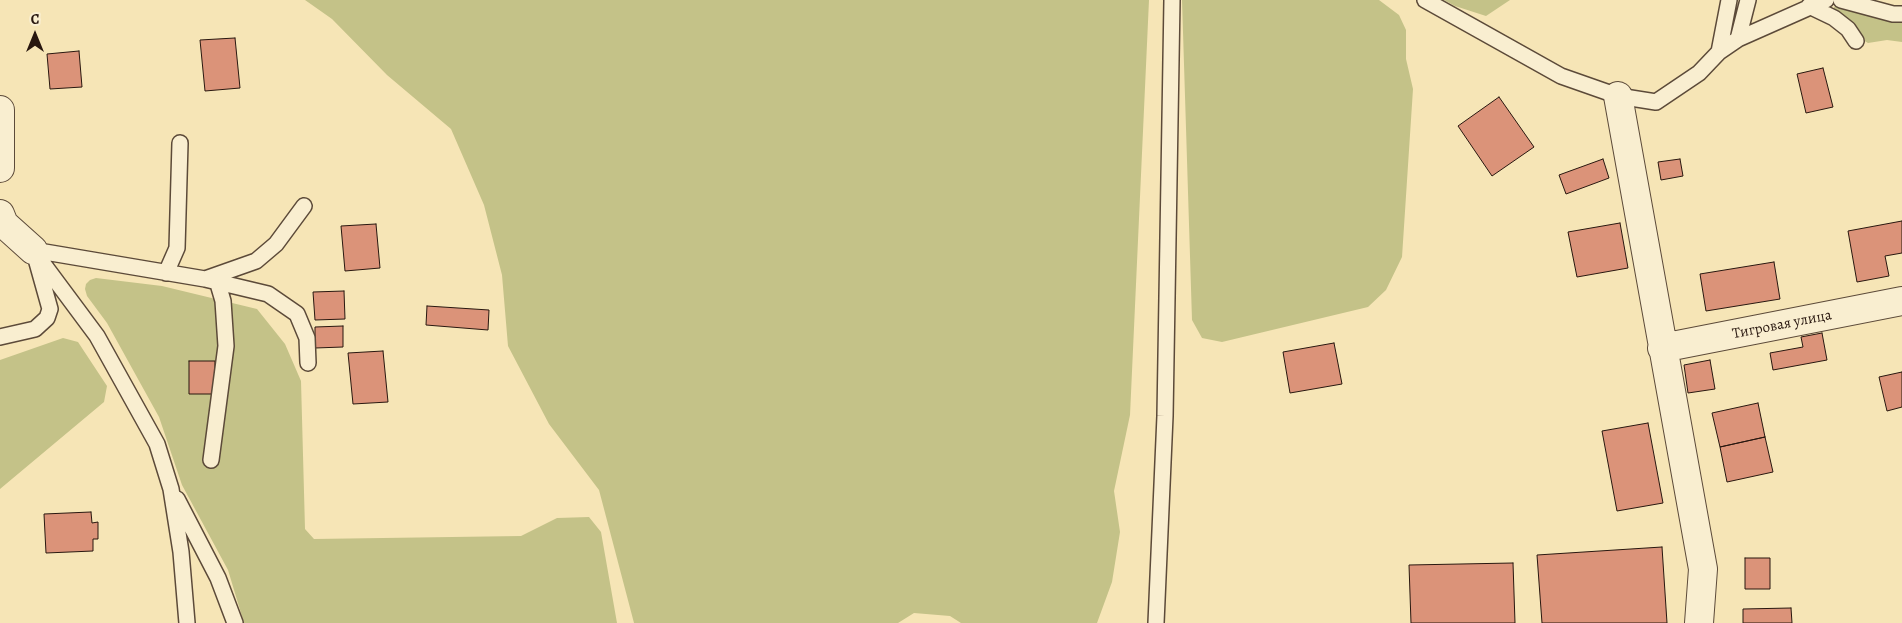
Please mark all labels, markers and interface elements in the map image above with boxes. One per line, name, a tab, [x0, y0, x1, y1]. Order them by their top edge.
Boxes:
north arrow	[10, 10, 60, 60]
text: С	[31, 10, 39, 29]
street label: Тигровая улица	[1731, 307, 1833, 343]

